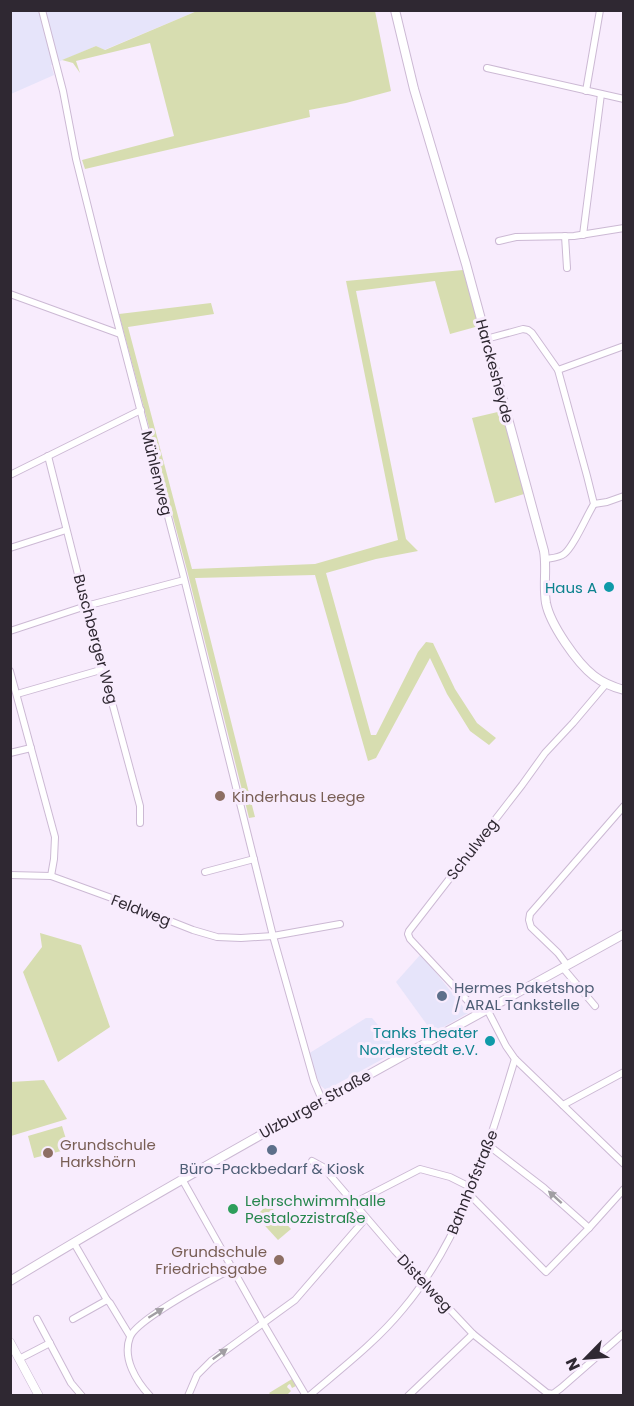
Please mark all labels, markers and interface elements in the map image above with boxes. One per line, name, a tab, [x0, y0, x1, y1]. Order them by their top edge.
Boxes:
street label: Harckesheyde	[471, 317, 519, 425]
street label: Mühlenweg	[136, 429, 178, 517]
street label: Buschberger Weg	[69, 572, 123, 706]
place label: Haus A	[545, 577, 597, 598]
marker: Haus A	[602, 580, 616, 594]
place label: Kinderhaus Leege	[232, 786, 365, 807]
marker: Kinderhaus Leege	[213, 789, 227, 803]
street label: Schulweg	[441, 814, 503, 884]
street label: Feldweg	[108, 889, 174, 931]
place label: Hermes Paketshop / ARAL Tankstelle	[454, 977, 594, 1015]
marker: Hermes Paketshop / ARAL Tankstelle	[435, 989, 449, 1003]
place label: Tanks Theater Norderstedt e.V.	[359, 1022, 478, 1060]
marker: Tanks Theater Norderstedt e.V.	[483, 1034, 497, 1048]
street label: Ulzburger Straße	[255, 1065, 375, 1143]
street label: Bahnhofstraße	[441, 1127, 503, 1237]
place label: Grundschule Harkshörn	[60, 1134, 156, 1172]
marker: Büro-Packbedarf & Kiosk	[265, 1143, 279, 1157]
marker: Grundschule Harkshörn	[41, 1146, 55, 1160]
place label: Büro-Packbedarf & Kiosk	[179, 1158, 365, 1179]
place label: Lehrschwimmhalle Pestalozzistraße	[245, 1190, 386, 1228]
one-way arrow	[547, 1191, 563, 1204]
marker: Lehrschwimmhalle Pestalozzistraße	[226, 1202, 240, 1216]
place label: Grundschule Friedrichsgabe	[155, 1241, 267, 1279]
street label: Distelweg	[393, 1249, 457, 1317]
marker: Grundschule Friedrichsgabe	[272, 1253, 286, 1267]
one-way arrow	[148, 1308, 164, 1319]
north arrow	[556, 1328, 616, 1388]
one-way arrow	[211, 1348, 227, 1360]
text: N	[560, 1354, 586, 1374]

